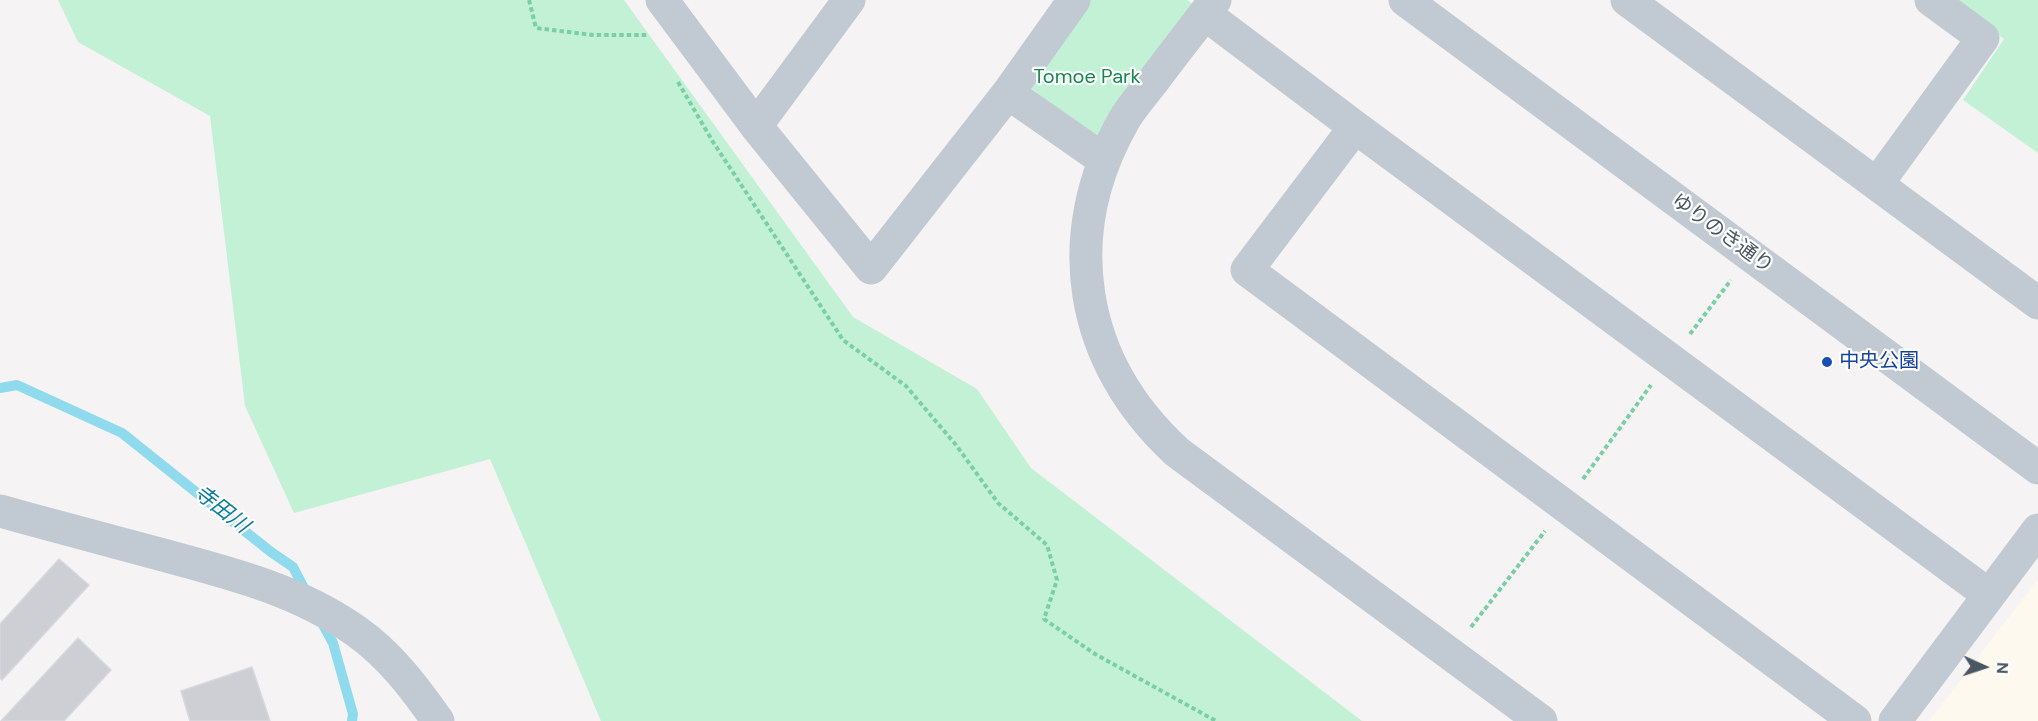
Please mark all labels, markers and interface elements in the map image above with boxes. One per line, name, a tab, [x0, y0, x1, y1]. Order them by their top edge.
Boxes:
park label: Tomoe Park	[1033, 66, 1141, 90]
street label: ゆりのき通り	[1666, 189, 1778, 279]
place label: 中央公園	[1839, 350, 1919, 374]
marker: 中央公園	[1820, 355, 1834, 369]
water label: 寺田川	[188, 481, 254, 539]
north arrow	[1954, 637, 2014, 697]
text: N	[1992, 662, 2013, 674]

